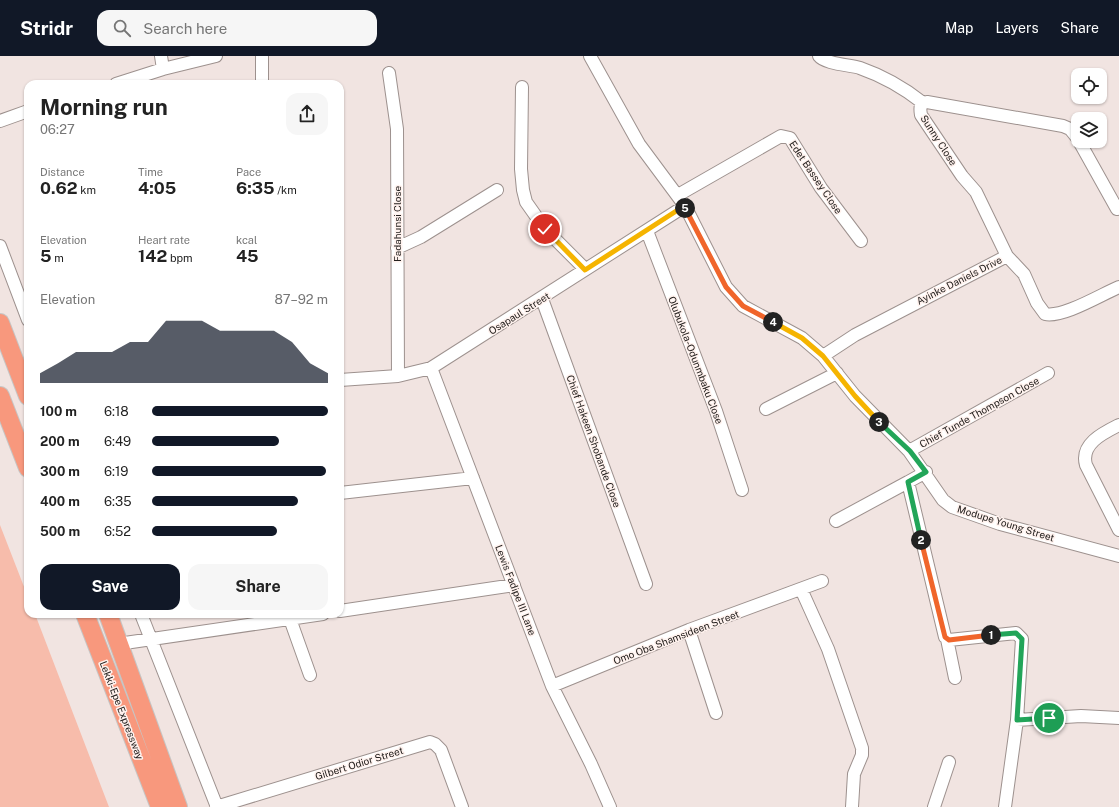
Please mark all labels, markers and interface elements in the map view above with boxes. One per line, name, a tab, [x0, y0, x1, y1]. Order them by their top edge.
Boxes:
search box	[97, 10, 377, 46]
text: Stridr	[20, 17, 73, 39]
icon: search	[111, 17, 133, 39]
text: Search here	[143, 20, 227, 37]
text: Map	[945, 20, 973, 36]
text: Layers	[995, 20, 1039, 36]
text: Share	[1061, 20, 1099, 36]
map controls	[1071, 68, 1107, 148]
button: locate	[1071, 68, 1107, 104]
button: share	[286, 93, 328, 135]
text: Morning run	[40, 94, 168, 120]
button: layers	[1071, 112, 1107, 148]
street label: Sunny Close	[918, 113, 960, 168]
text: 06:27	[40, 122, 75, 137]
street label: Edet Bassey Close	[787, 138, 845, 216]
text: Distance	[40, 166, 85, 178]
text: Time	[138, 166, 163, 178]
text: Pace	[236, 166, 261, 178]
text: 0.62	[40, 178, 78, 198]
text: 4:05	[138, 178, 176, 198]
text: 6:35	[236, 178, 275, 198]
text: km	[78, 184, 96, 196]
text: /km	[275, 184, 297, 196]
street label: Fadahunsi Close	[391, 186, 403, 262]
pin: 5	[675, 198, 695, 218]
text: 5	[681, 202, 689, 214]
pin	[528, 212, 562, 246]
icon: check	[534, 218, 556, 240]
text: Elevation	[40, 234, 87, 246]
text: Heart rate	[138, 234, 190, 246]
text: kcal	[236, 234, 257, 246]
text: 5	[40, 246, 51, 266]
text: 142	[138, 246, 167, 266]
text: 45	[236, 246, 258, 266]
text: m	[51, 252, 64, 264]
text: bpm	[167, 252, 193, 264]
street label: Ayinke Daniels Drive	[914, 253, 1004, 307]
street label: Osapaul Street	[486, 289, 552, 337]
text: Elevation	[40, 292, 95, 307]
text: 87–92 m	[275, 292, 328, 307]
street label: Olubukola-Odunmbaku Close	[666, 294, 726, 426]
pin: 4	[763, 312, 783, 332]
text: 4	[769, 316, 777, 328]
street label: Chief Hakeen Shobande Close	[564, 373, 624, 509]
street label: Chief Tunde Thompson Close	[917, 374, 1041, 450]
text: 100 m	[40, 404, 77, 419]
text: 6:18	[104, 404, 129, 419]
pin: 3	[869, 412, 889, 432]
text: 3	[875, 416, 883, 428]
text: 200 m	[40, 434, 80, 449]
text: 6:49	[104, 434, 131, 449]
text: 300 m	[40, 464, 80, 479]
text: 6:19	[104, 464, 128, 479]
text: 400 m	[40, 494, 80, 509]
text: 6:35	[104, 494, 132, 509]
street label: Modupe Young Street	[956, 503, 1056, 544]
text: 500 m	[40, 524, 80, 539]
text: 6:52	[104, 524, 131, 539]
pin: 2	[911, 530, 931, 550]
text: 2	[918, 534, 925, 546]
street label: Lewis Fadipe III Lane	[493, 543, 539, 637]
button: Save	[40, 564, 180, 610]
button: Share	[188, 564, 328, 610]
street label: Omo Oba Shamsideen Street	[611, 607, 741, 667]
pin: 1	[981, 625, 1001, 645]
text: 1	[989, 629, 993, 641]
street label: Lekki-Epe Expressway	[98, 659, 147, 762]
pin	[1032, 701, 1066, 735]
icon: arrive	[1038, 707, 1060, 729]
street label: Gilbert Odior Street	[313, 744, 405, 782]

